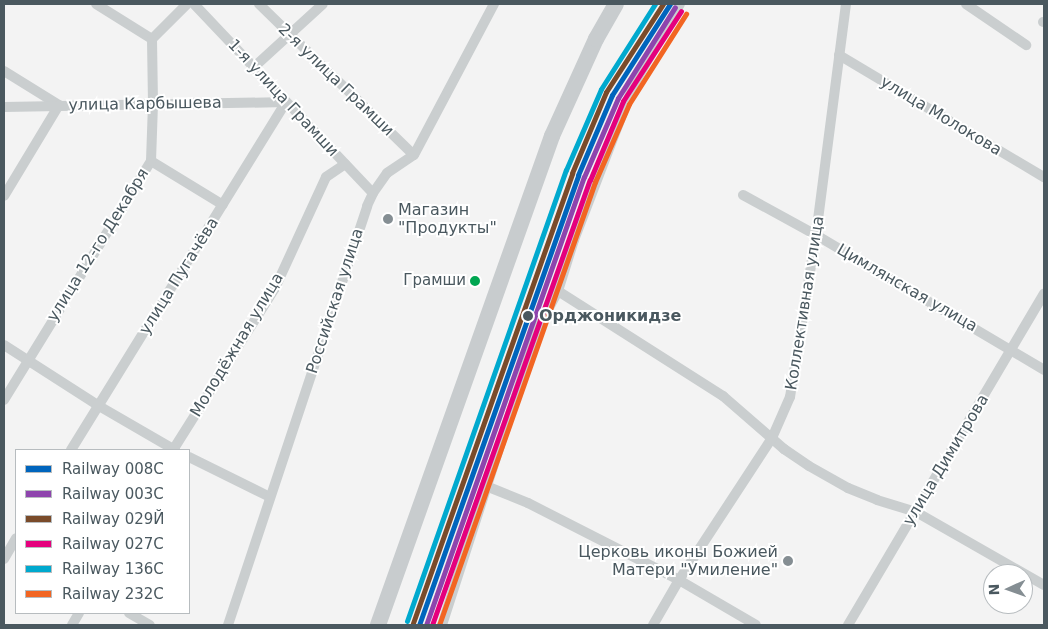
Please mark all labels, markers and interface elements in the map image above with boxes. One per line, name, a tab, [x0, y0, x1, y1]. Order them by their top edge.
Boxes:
street label: 2-я улица Грамши	[274, 20, 398, 140]
street label: 1-я улица Грамши	[224, 35, 342, 161]
street label: улица Молокова	[877, 72, 1005, 160]
street label: улица Карбышева	[68, 93, 222, 115]
street label: улица 12-го Декабря	[43, 165, 153, 325]
place label: Магазин "Продукты"	[398, 200, 497, 238]
marker: Магазин "Продукты"	[382, 213, 394, 225]
street label: улица Пугачёва	[135, 214, 223, 338]
street label: Коллективная улица	[782, 215, 828, 391]
street label: Российская улица	[302, 226, 368, 376]
street label: Цимлянская улица	[833, 240, 981, 336]
street label: Молодёжная улица	[186, 269, 288, 421]
place label: Грамши	[403, 272, 466, 290]
marker: Грамши	[470, 276, 480, 286]
place label: Орджоникидзе	[539, 306, 681, 326]
marker: Орджоникидзе	[521, 309, 535, 323]
street label: улица Димитрова	[899, 391, 993, 529]
legend	[15, 449, 190, 614]
text: Railway 008С	[62, 460, 164, 478]
text: Railway 003С	[62, 485, 164, 503]
text: Railway 029Й	[62, 510, 165, 528]
text: Railway 027С	[62, 535, 164, 553]
place label: Церковь иконы Божией Матери "Умиление"	[578, 542, 778, 580]
marker: Церковь иконы Божией Матери "Умиление"	[782, 555, 794, 567]
text: Railway 136С	[62, 560, 164, 578]
north arrow	[983, 564, 1033, 614]
text: N	[986, 583, 1002, 596]
text: Railway 232C	[62, 585, 164, 603]

